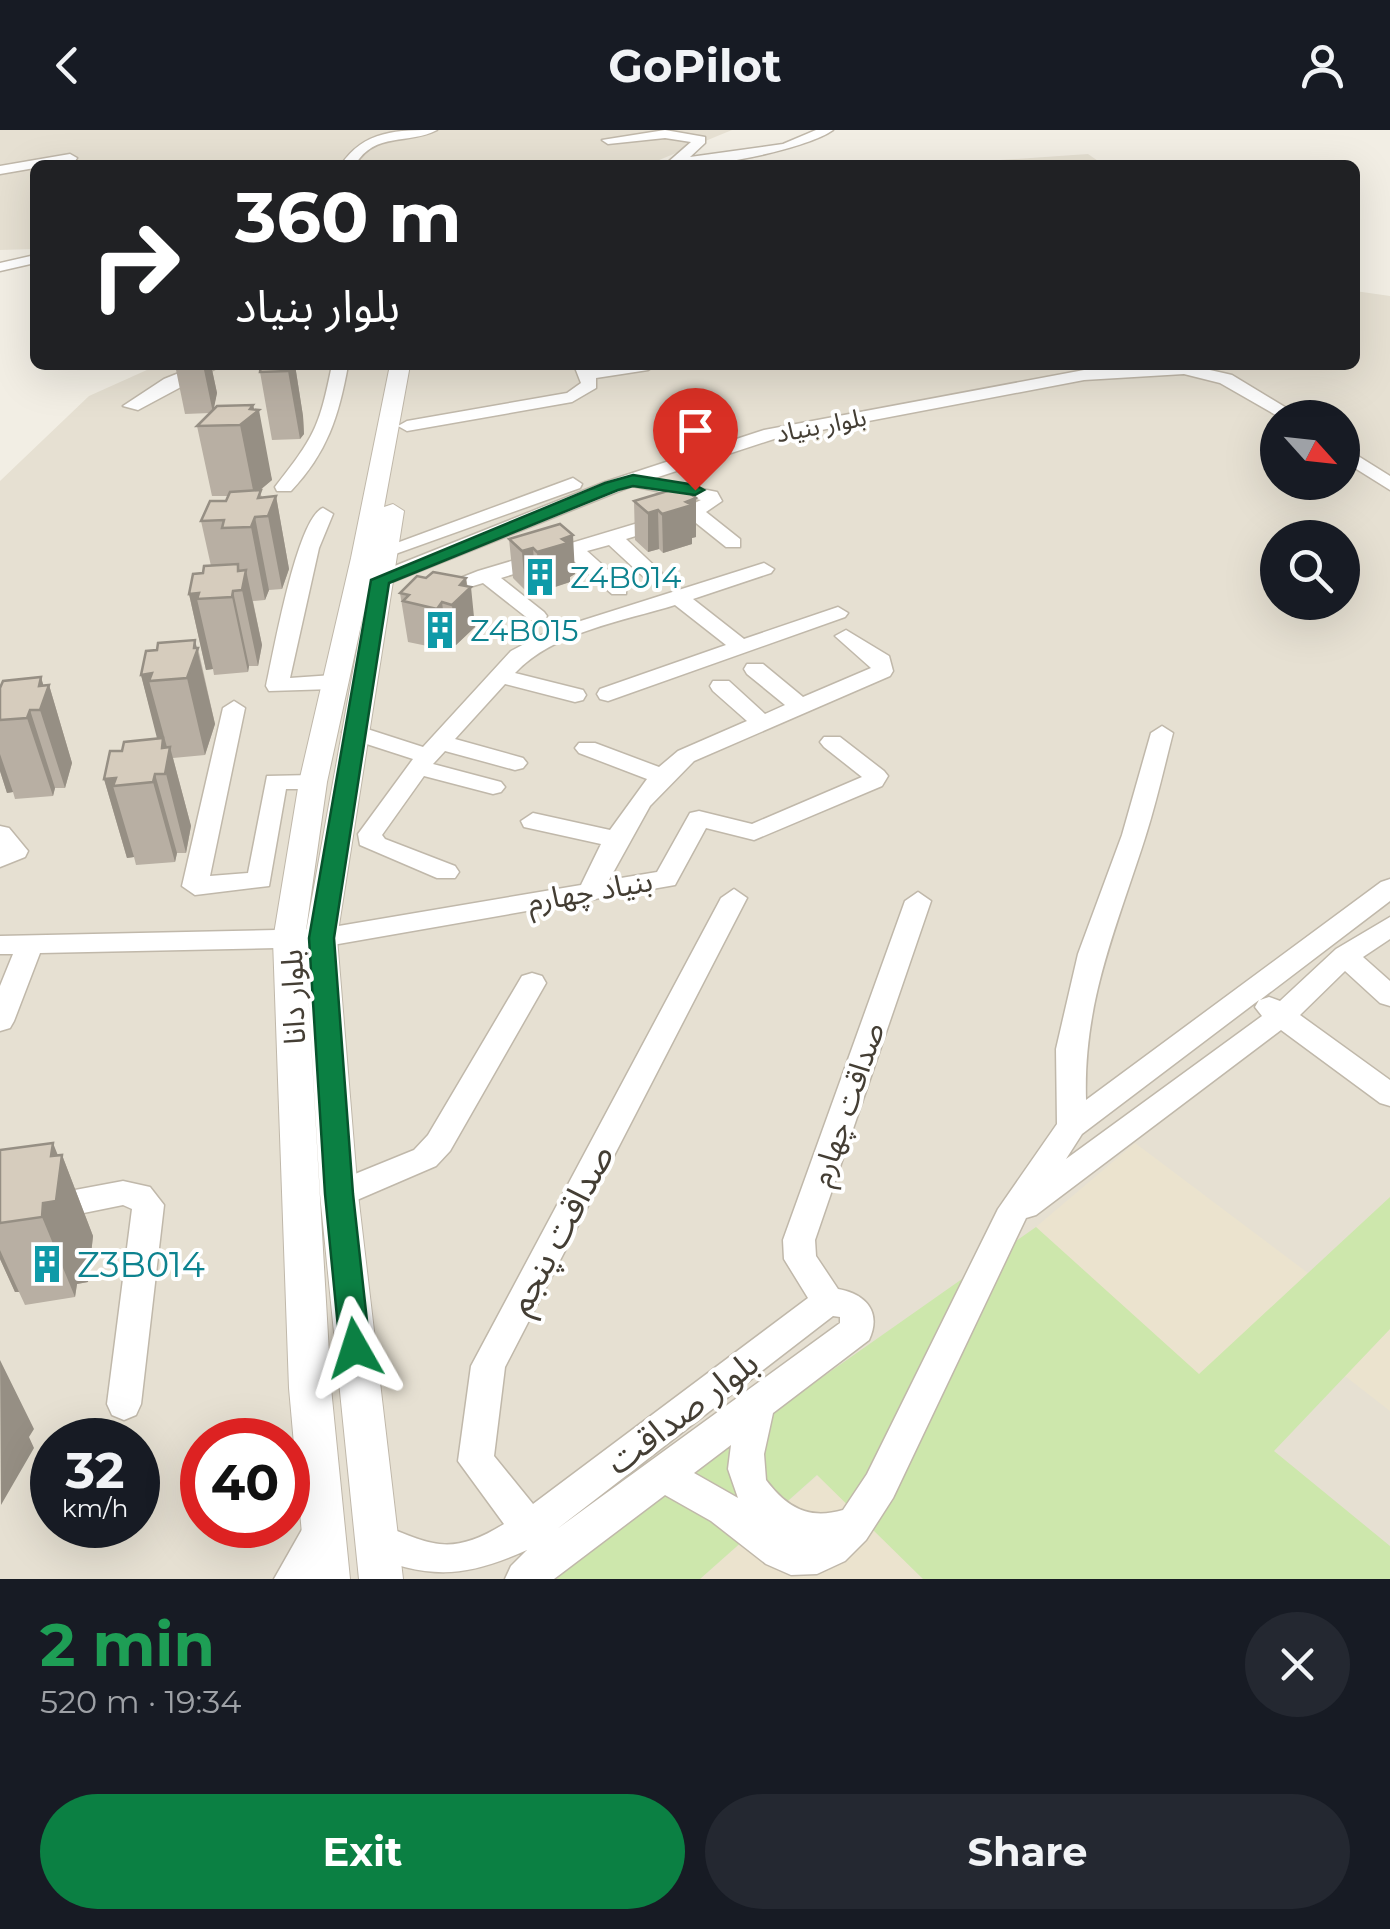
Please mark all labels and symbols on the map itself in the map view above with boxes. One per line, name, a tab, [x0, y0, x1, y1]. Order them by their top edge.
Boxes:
pin	[653, 388, 738, 491]
north arrow	[1260, 400, 1360, 500]
street label: بلوار بنیاد	[773, 402, 869, 448]
building icon: Z4B014	[519, 556, 561, 598]
place label: Z4B014	[570, 559, 682, 596]
building icon: Z4B015	[419, 609, 461, 651]
place label: Z4B015	[470, 612, 579, 649]
street label: بنیاد چهارم	[525, 862, 656, 924]
street label: بلوار دانا	[273, 949, 313, 1045]
street label: صداقت چهارم	[802, 1018, 896, 1192]
street label: صداقت پنجم	[497, 1137, 628, 1324]
building icon: Z3B014	[26, 1243, 68, 1285]
place label: Z3B014	[77, 1243, 205, 1286]
position arrow	[303, 1296, 407, 1400]
street label: بلوار صداقت	[597, 1341, 767, 1483]
speed limit sign: 40	[180, 1418, 310, 1548]

